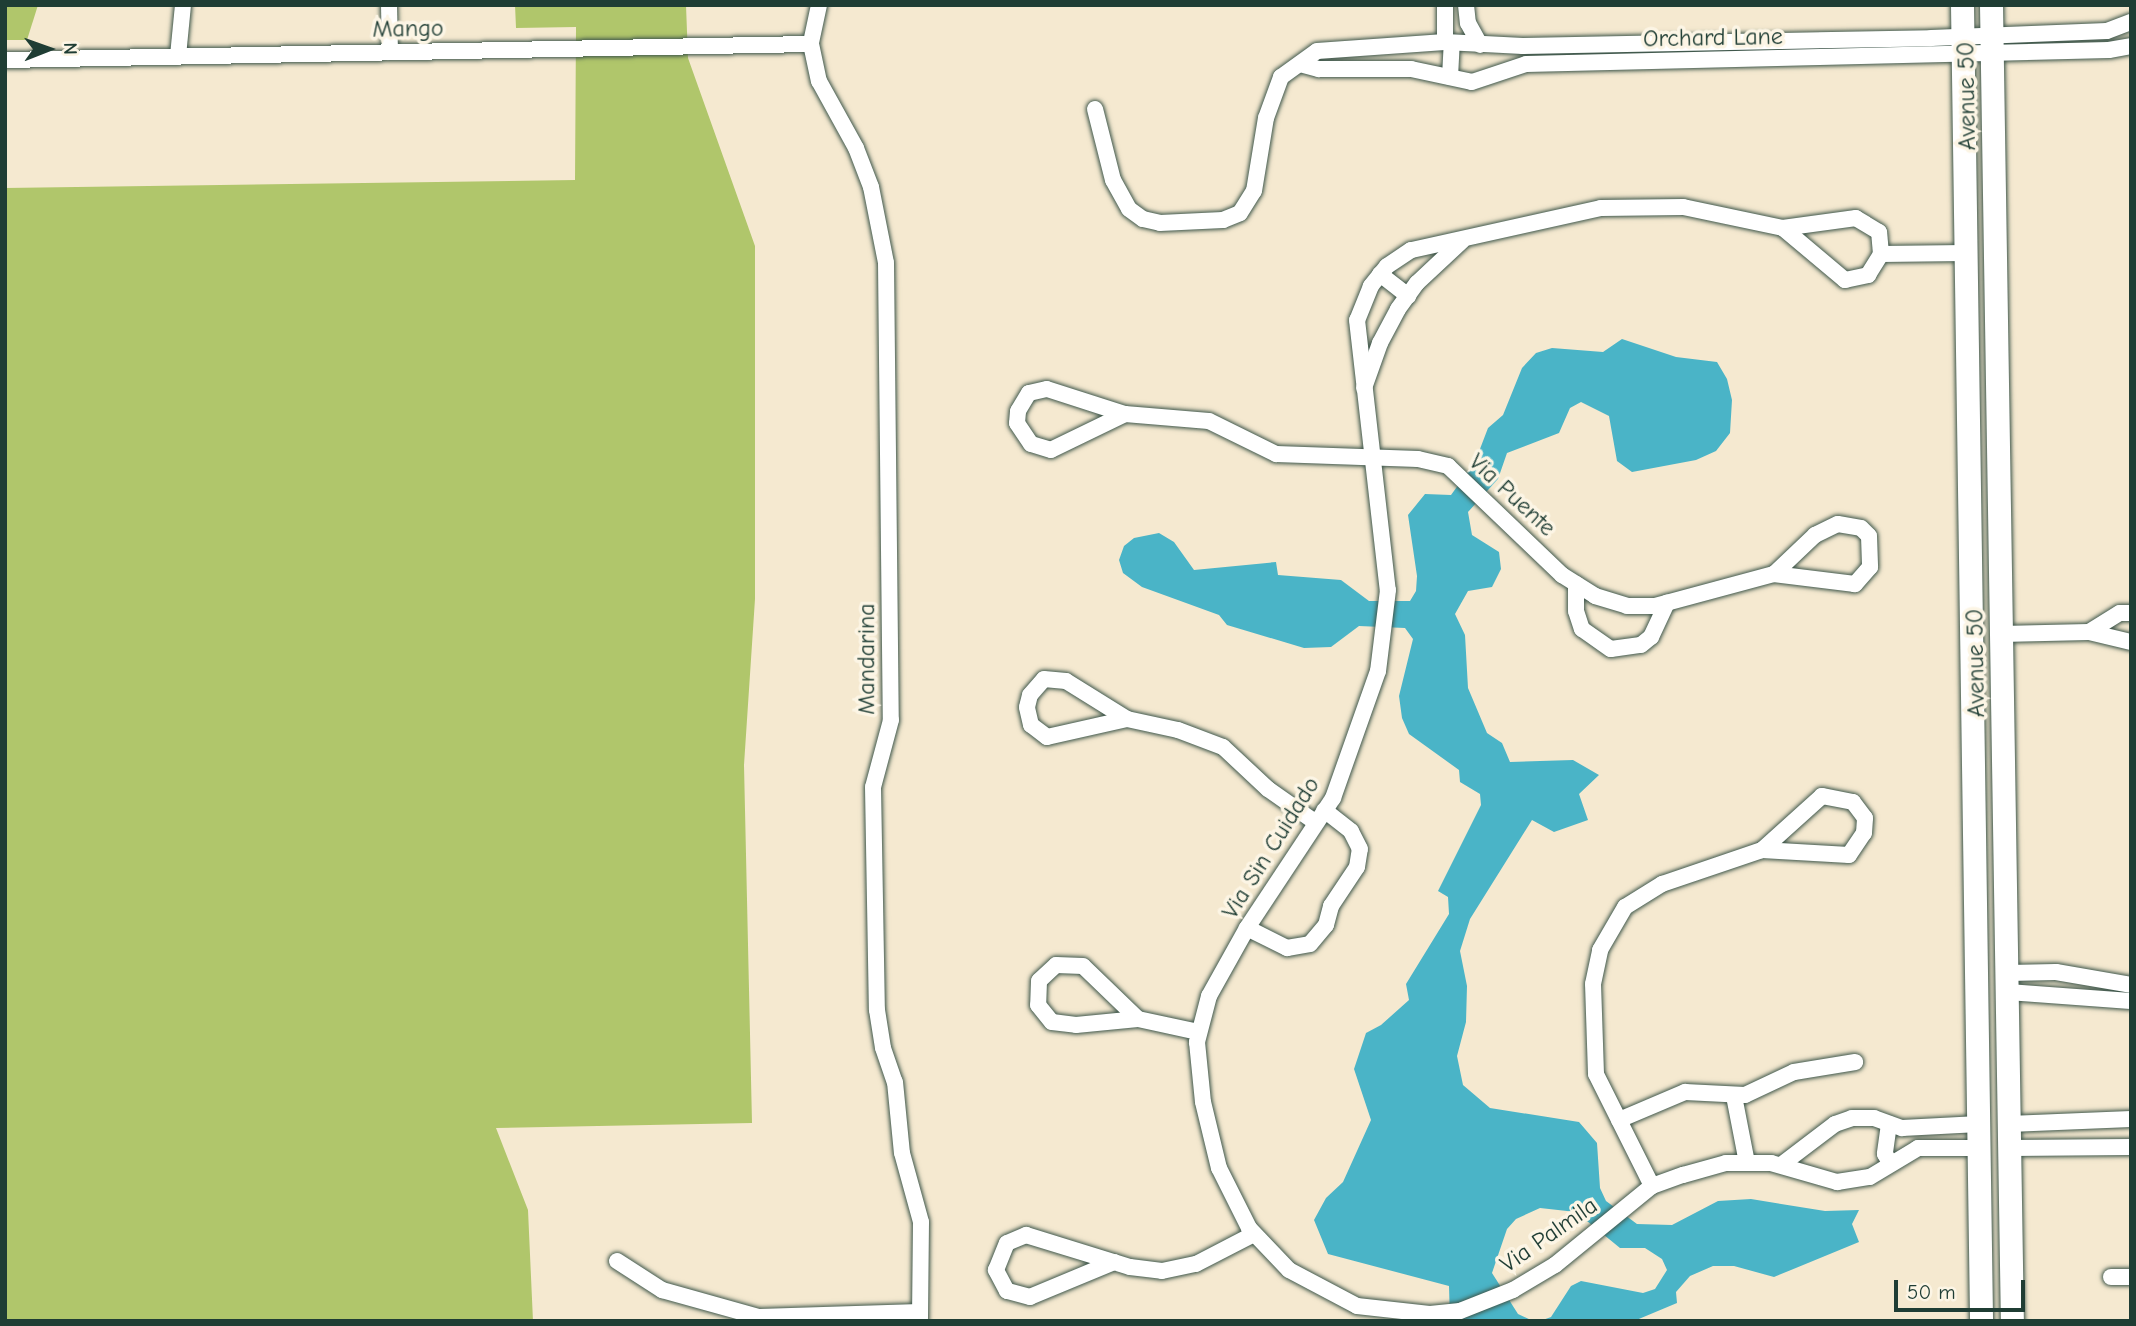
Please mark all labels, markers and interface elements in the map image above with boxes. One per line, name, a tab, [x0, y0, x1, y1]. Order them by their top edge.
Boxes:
north arrow	[14, 14, 84, 84]
street label: Mango	[372, 14, 444, 44]
street label: Orchard Lane	[1643, 22, 1783, 54]
street label: Avenue 50	[1952, 41, 1982, 151]
text: N	[59, 42, 81, 55]
street label: Via Puente	[1463, 448, 1561, 542]
street label: Mandarina	[853, 603, 881, 715]
street label: Avenue 50	[1961, 608, 1991, 718]
street label: Via Sin Cuidado	[1216, 772, 1326, 924]
street label: Via Palmila	[1495, 1191, 1603, 1279]
scale bar	[1898, 1266, 2029, 1310]
text: 50 m	[1907, 1280, 1956, 1304]

